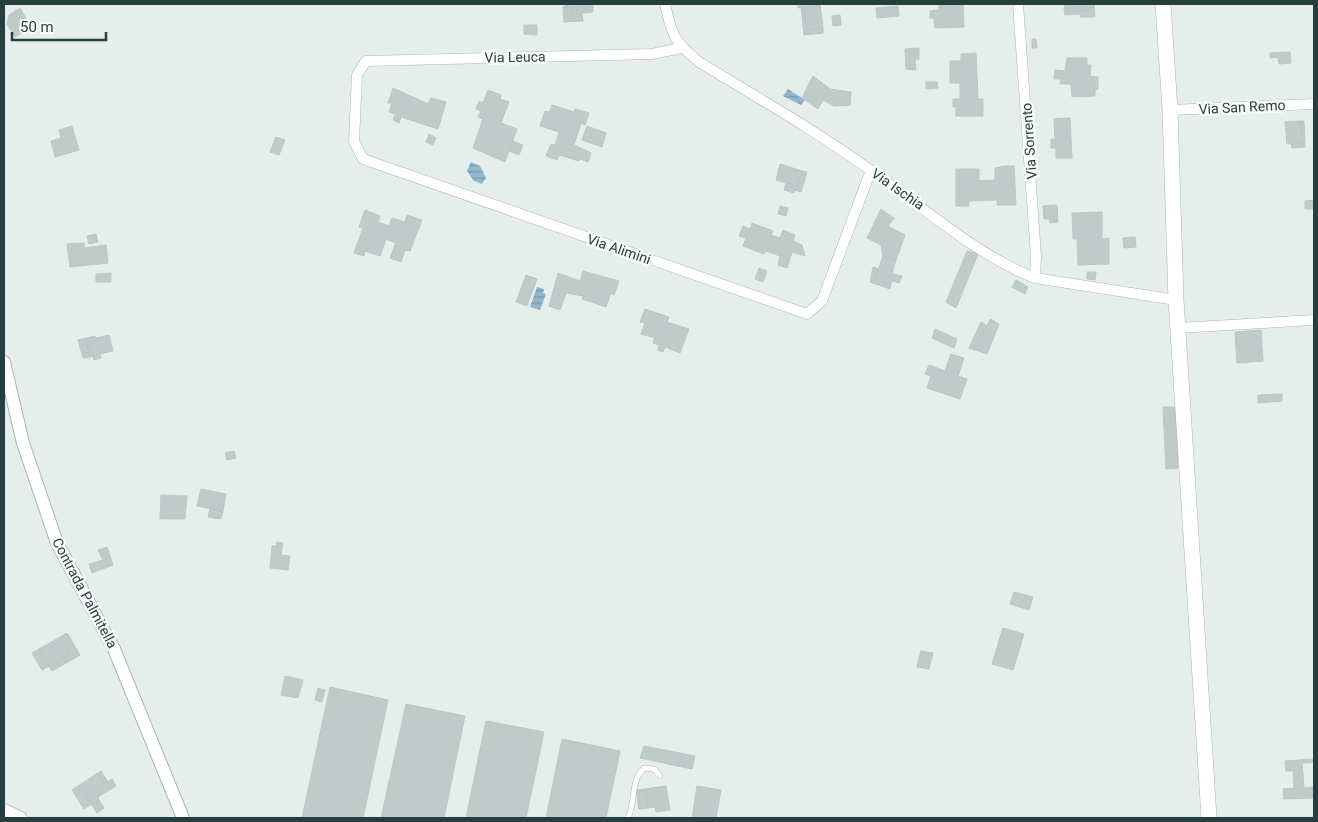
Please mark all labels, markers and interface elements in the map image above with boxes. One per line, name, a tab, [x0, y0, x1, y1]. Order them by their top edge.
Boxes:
scale bar	[12, 10, 106, 42]
text: 50 m	[20, 18, 54, 36]
street label: Via Leuca	[484, 48, 546, 66]
street label: Via San Remo	[1198, 97, 1286, 117]
street label: Via Sorrento	[1018, 102, 1040, 180]
street label: Via Ischia	[869, 165, 927, 213]
street label: Via Alimini	[585, 231, 653, 267]
street label: Contrada Palmitella	[49, 535, 121, 651]

